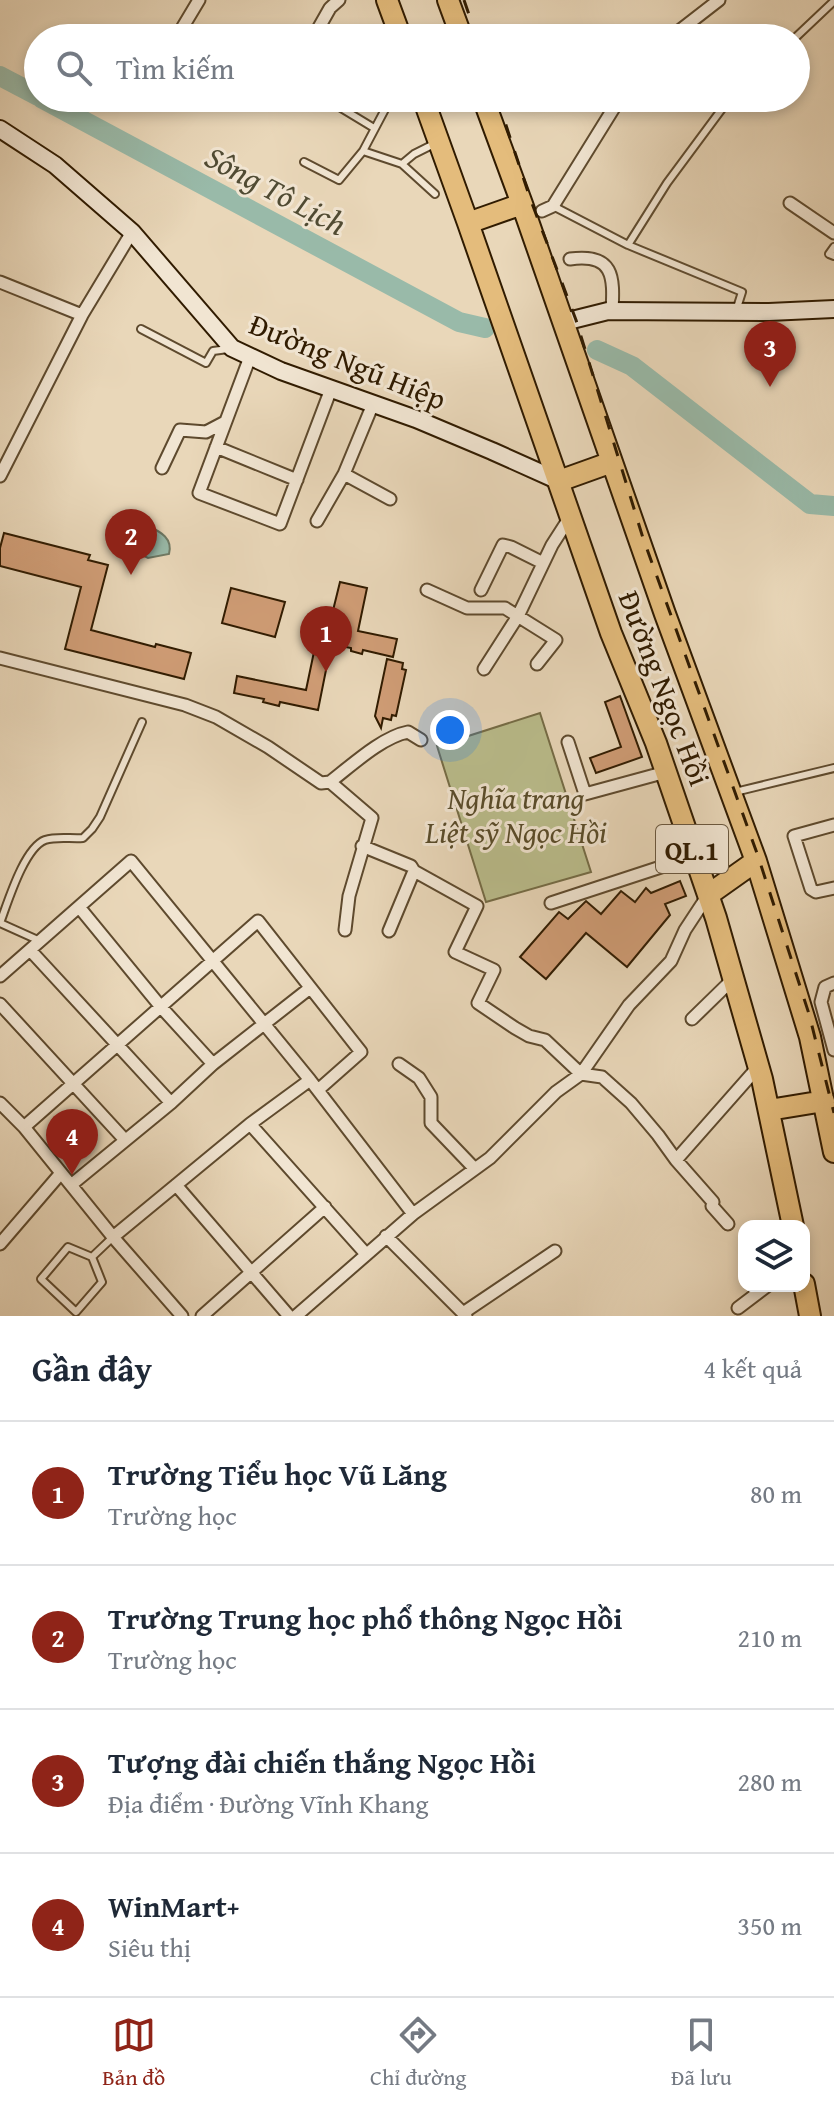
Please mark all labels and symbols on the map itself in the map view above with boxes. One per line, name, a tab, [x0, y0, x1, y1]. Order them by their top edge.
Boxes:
water label: Sông Tô Lịch	[197, 133, 355, 247]
street label: Đường Ngũ Hiệp	[243, 302, 453, 420]
pin: 3	[744, 321, 796, 387]
pin: 2	[105, 509, 157, 575]
street label: Đường Ngọc Hồi	[608, 584, 722, 792]
pin: 1	[300, 606, 352, 672]
your location	[430, 710, 470, 750]
park label: Nghĩa trang Liệt sỹ Ngọc Hồi	[424, 776, 607, 854]
road number: QL.1	[656, 825, 728, 873]
pin: 4	[46, 1109, 98, 1175]

